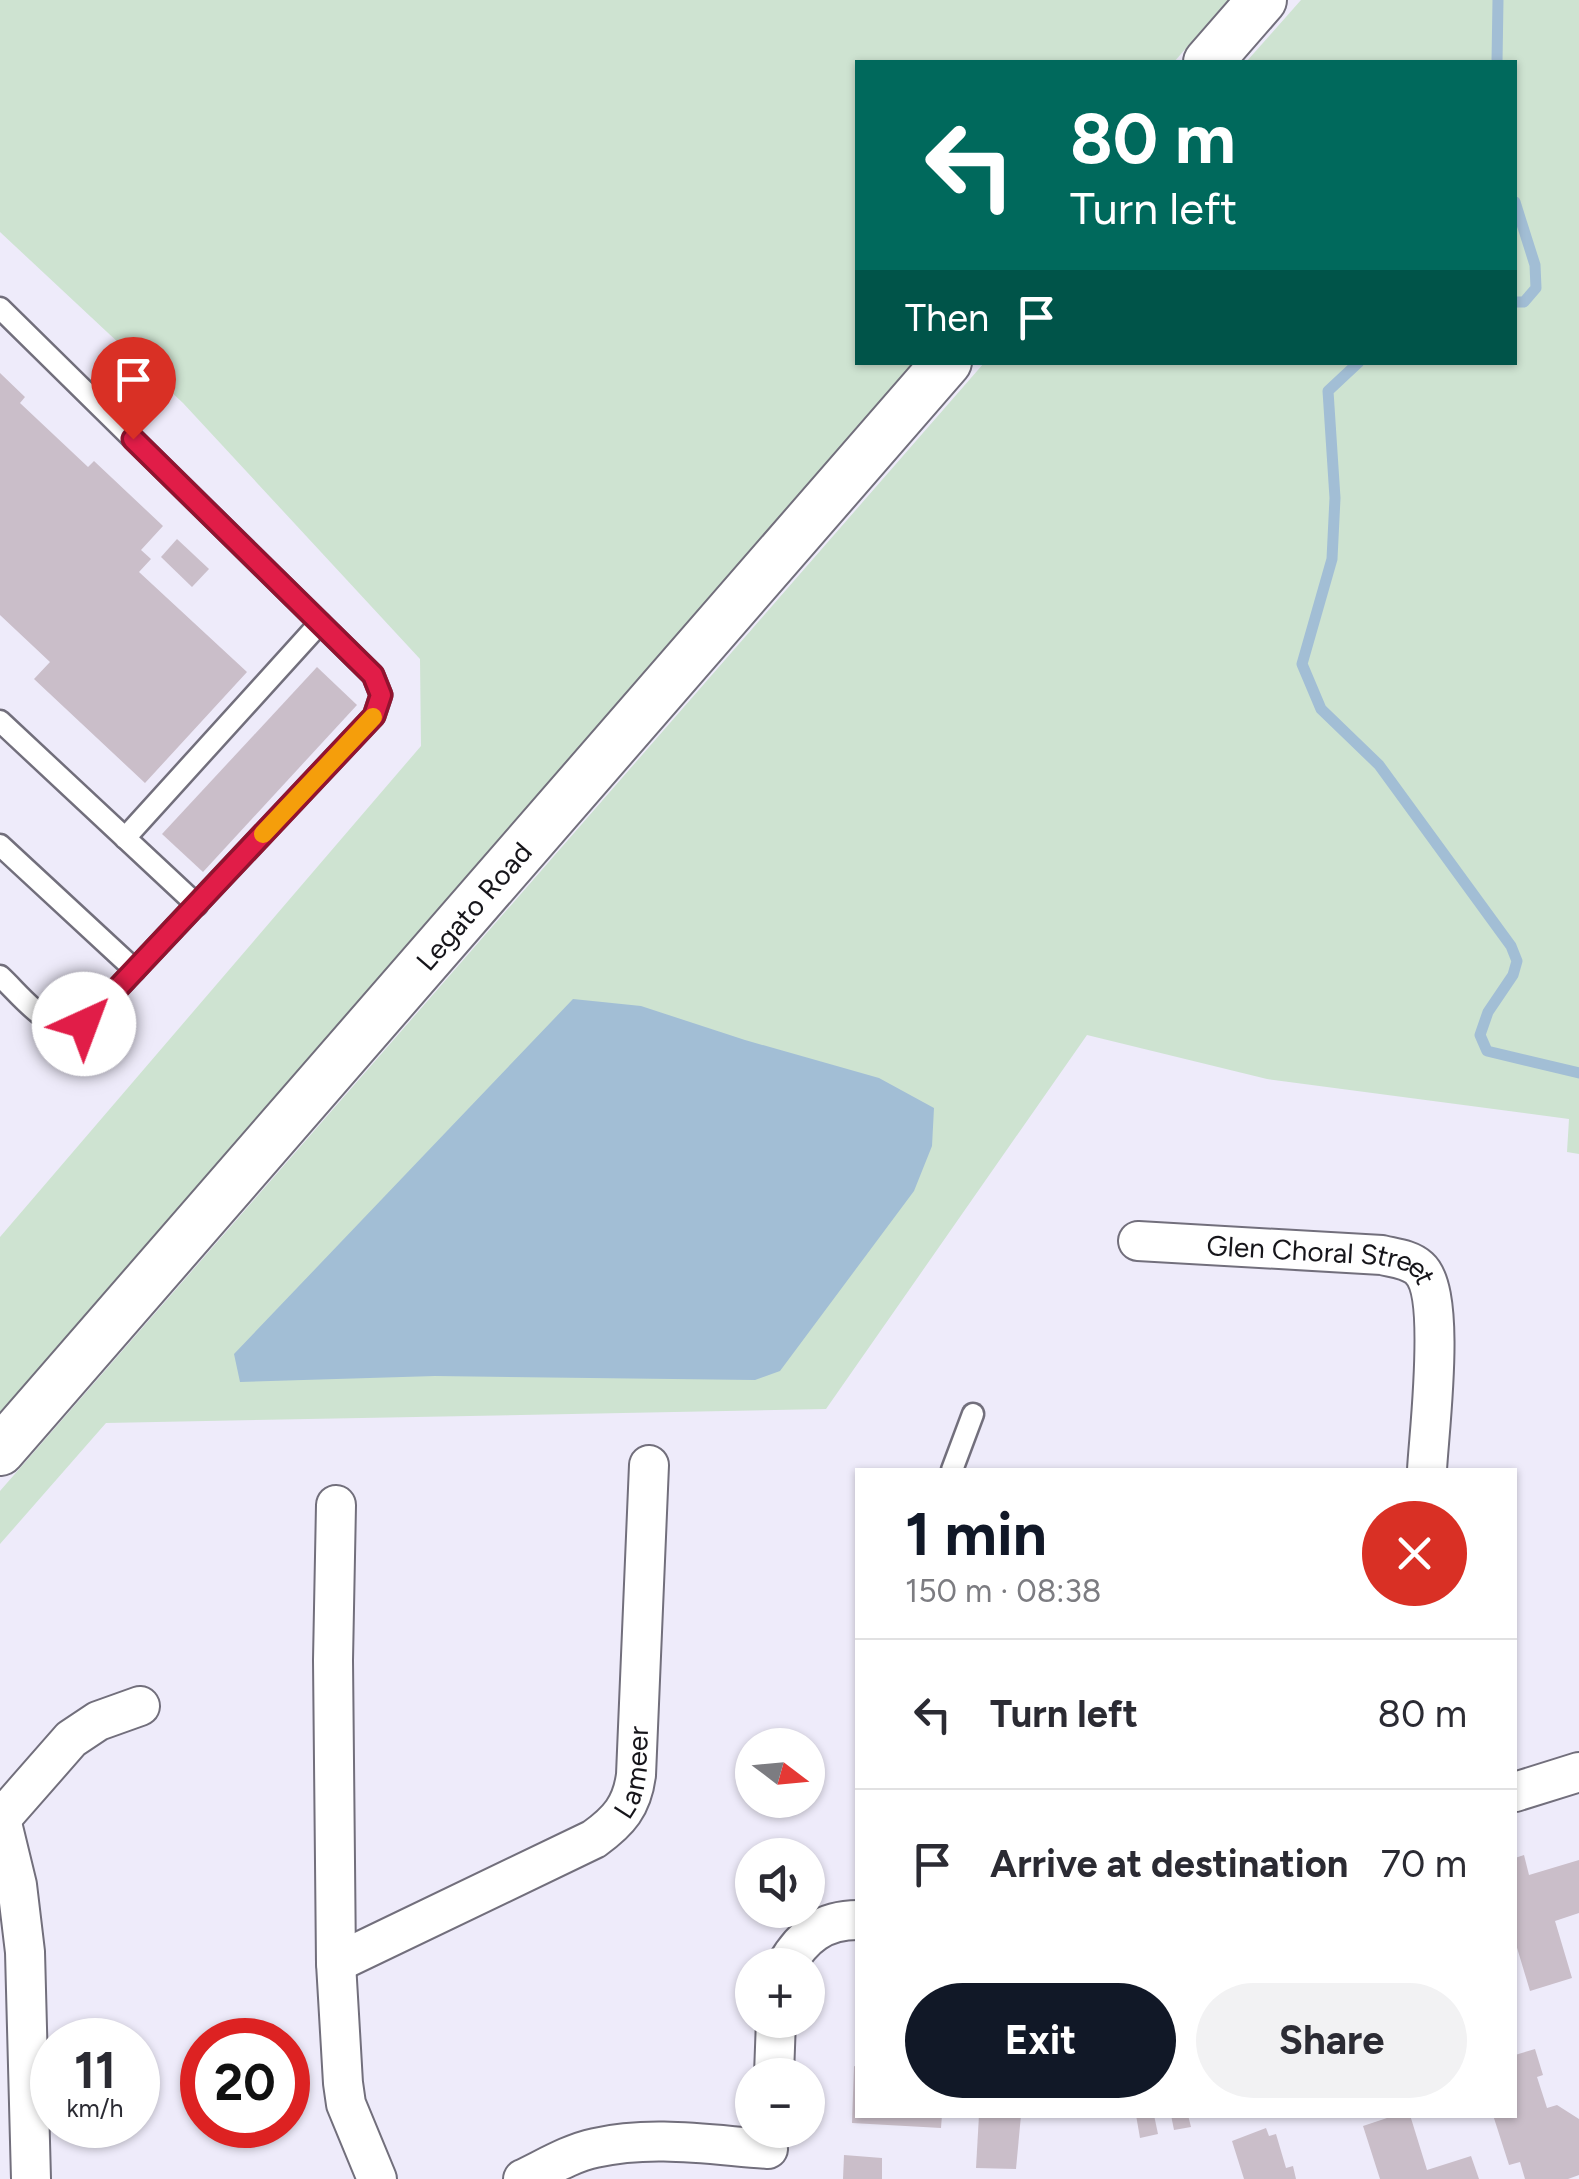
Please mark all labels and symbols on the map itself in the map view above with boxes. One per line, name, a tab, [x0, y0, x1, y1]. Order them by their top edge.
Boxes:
pin	[91, 337, 176, 440]
street label: Legato Road	[409, 835, 539, 977]
position arrow	[32, 972, 136, 1076]
street label: Glen Choral Street	[1206, 1228, 1443, 1290]
street label: Lameer	[606, 1725, 655, 1825]
north arrow	[735, 1728, 825, 1818]
speed limit sign: 20	[180, 2018, 310, 2148]

